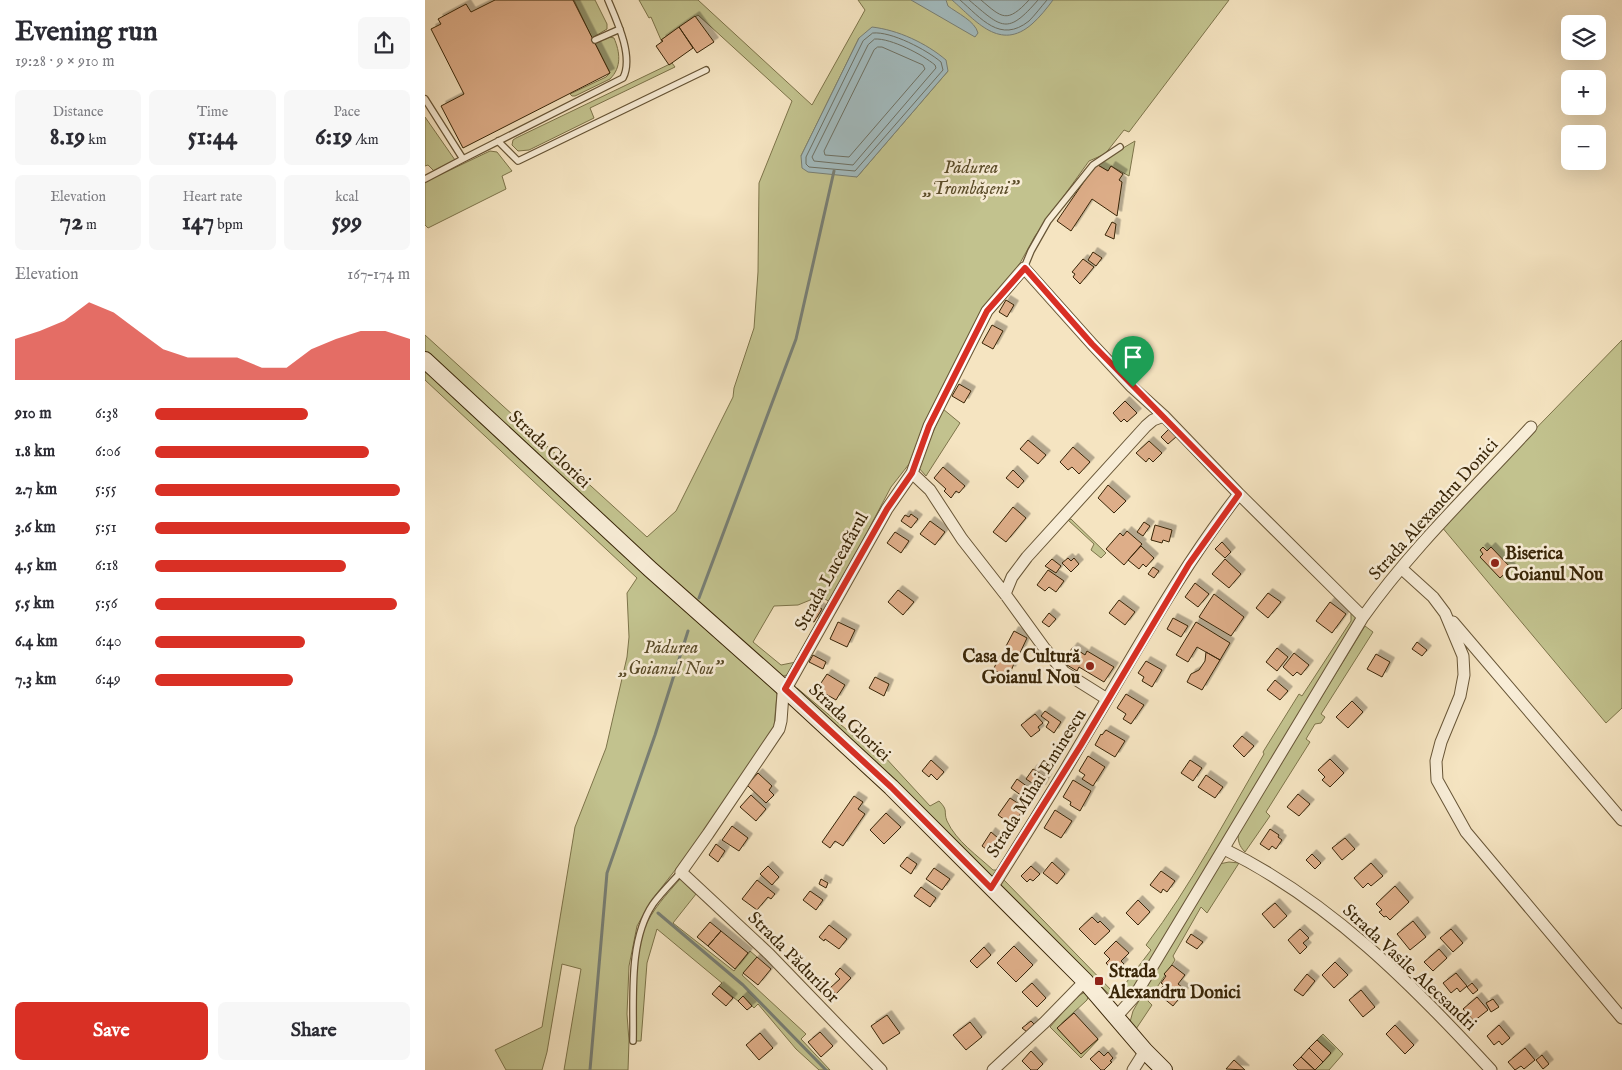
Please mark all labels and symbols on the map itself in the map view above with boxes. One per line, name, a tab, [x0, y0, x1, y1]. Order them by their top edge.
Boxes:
park label: Pădurea „Trombășeni”	[922, 157, 1020, 201]
pin	[1112, 336, 1154, 387]
street label: Strada Gloriei	[503, 406, 595, 494]
street label: Strada Alexandru Donici	[1364, 434, 1504, 586]
street label: Strada Luceafărul	[790, 508, 874, 635]
place label: Biserica Goianul Nou	[1505, 543, 1604, 587]
marker: Biserica Goianul Nou	[1489, 557, 1501, 569]
park label: Pădurea „Goianul Nou”	[617, 637, 725, 681]
place label: Casa de Cultură Goianul Nou	[962, 646, 1081, 690]
marker: Casa de Cultură Goianul Nou	[1084, 660, 1096, 672]
street label: Strada Gloriei	[803, 679, 895, 767]
street label: Strada Mihai Eminescu	[982, 705, 1092, 863]
street label: Strada Vasile Alecsandri	[1337, 900, 1481, 1036]
street label: Strada Pădurilor	[742, 907, 844, 1009]
place label: Strada Alexandru Donici	[1108, 961, 1241, 1005]
marker: Strada Alexandru Donici	[1093, 975, 1105, 987]

